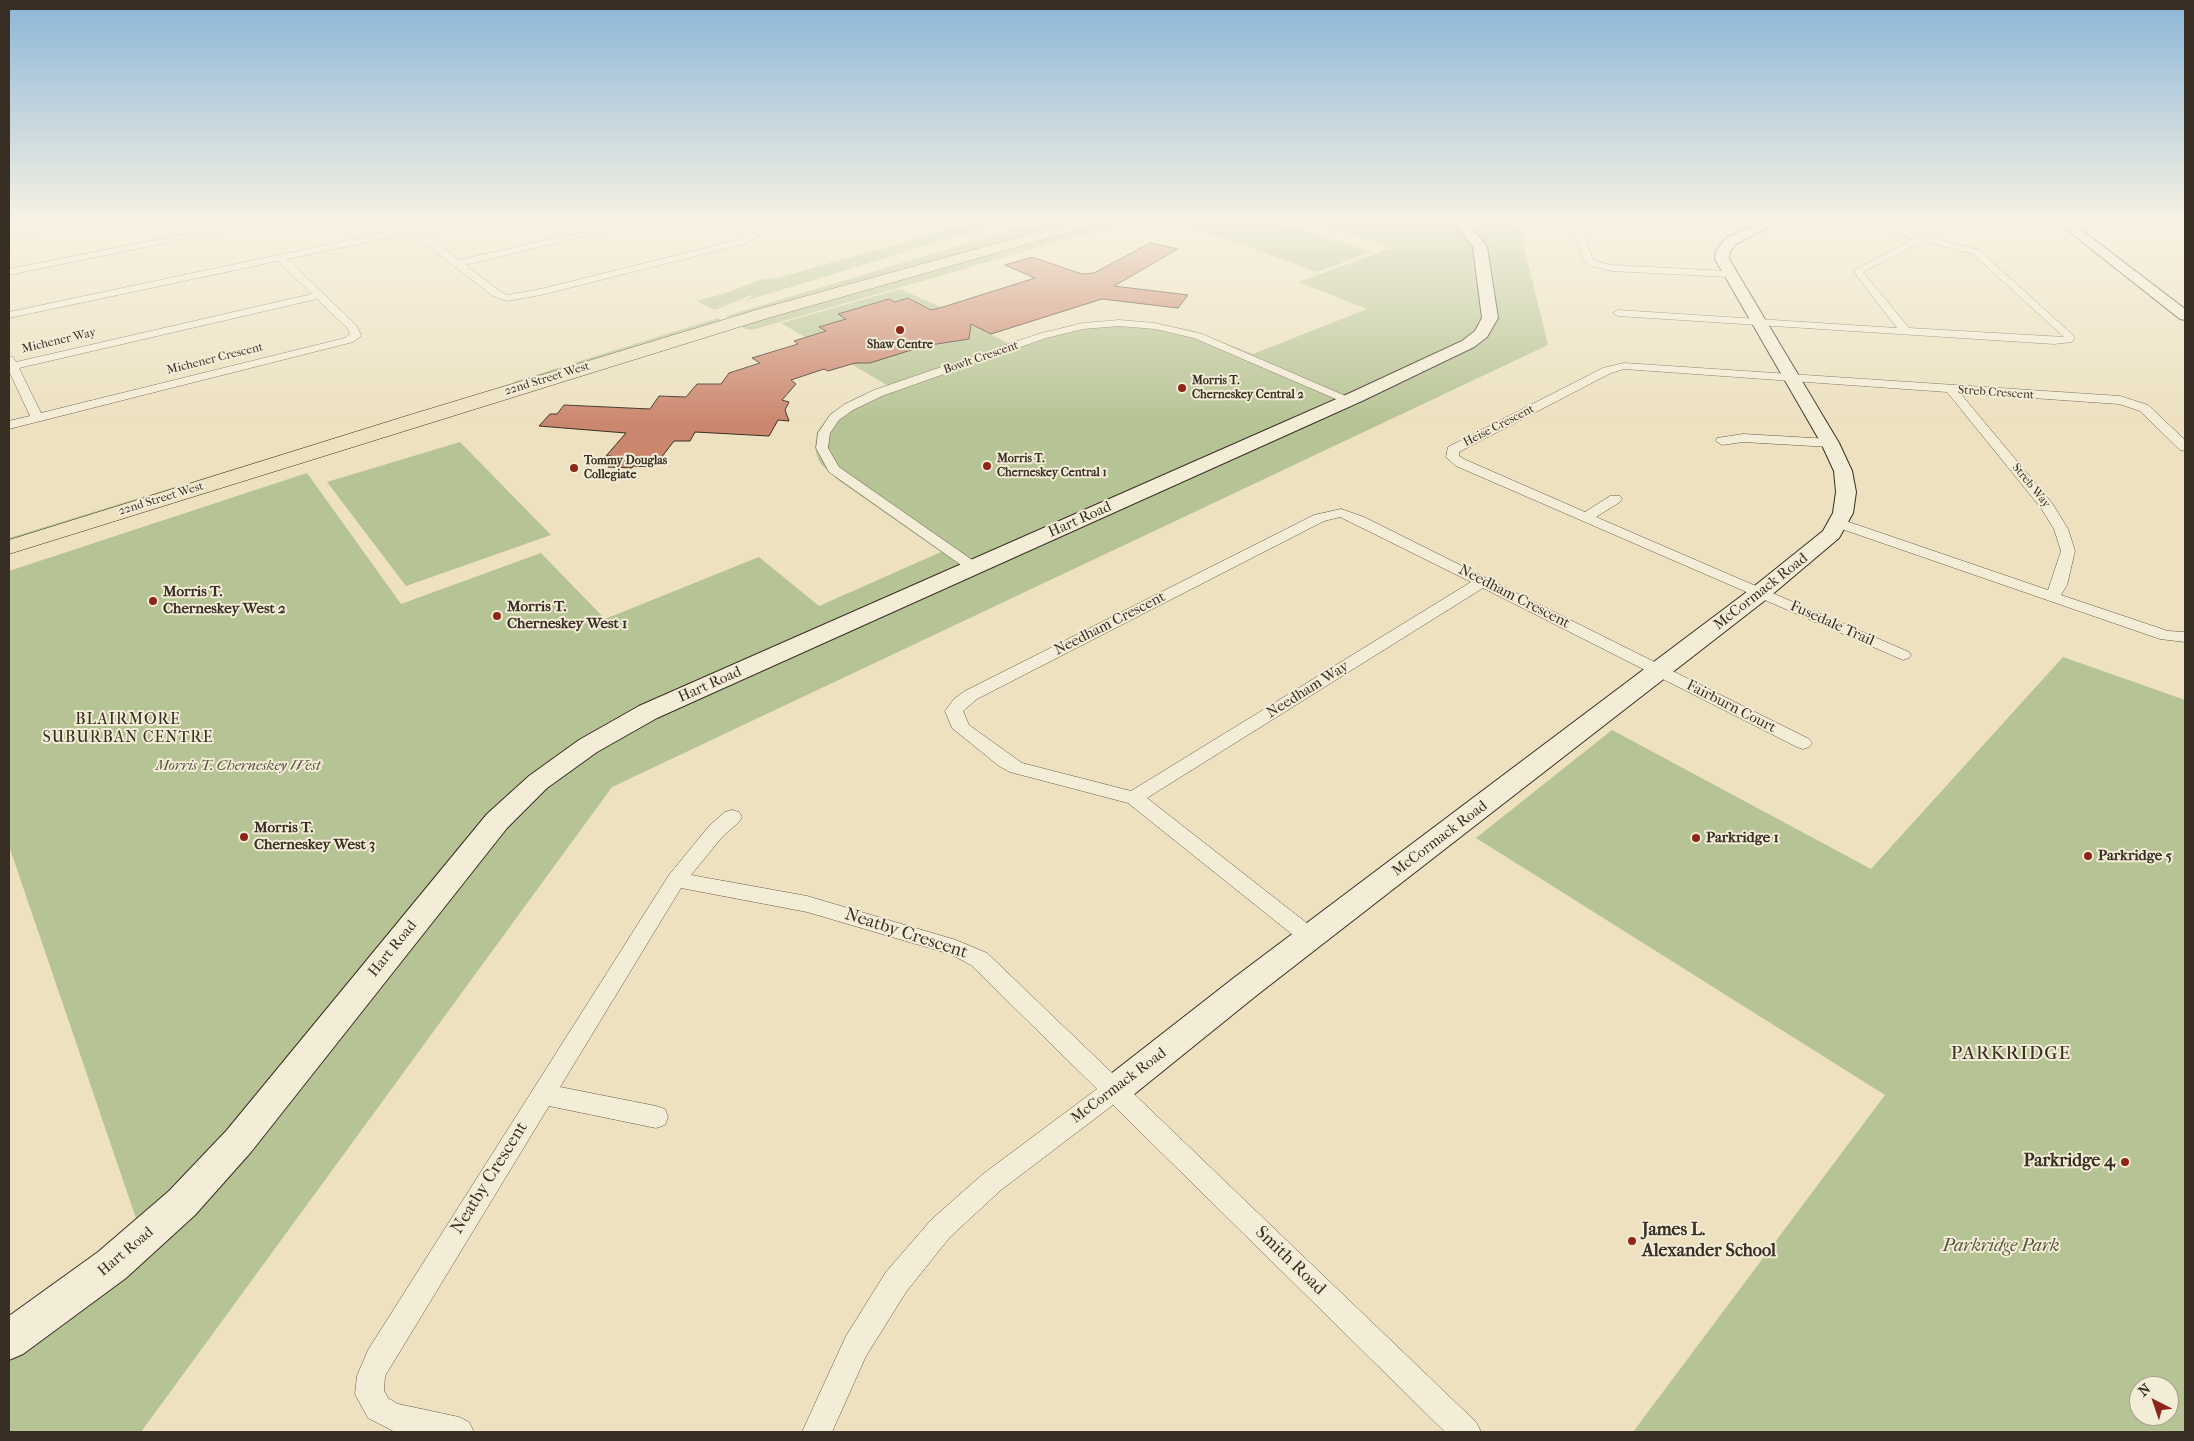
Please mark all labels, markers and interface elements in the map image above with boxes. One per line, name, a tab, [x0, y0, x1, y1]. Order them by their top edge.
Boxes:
marker: Shaw Centre	[894, 324, 906, 336]
street label: Michener Way	[21, 325, 97, 357]
place label: Shaw Centre	[867, 338, 933, 352]
street label: Bowlt Crescent	[942, 338, 1020, 378]
street label: Michener Crescent	[165, 340, 265, 378]
street label: 22nd Street West	[503, 359, 591, 399]
place label: Morris T. Cherneskey Central 2	[1192, 374, 1304, 402]
marker: Morris T. Cherneskey Central 2	[1176, 382, 1188, 394]
street label: Streb Crescent	[1958, 383, 2034, 403]
street label: Heise Crescent	[1461, 402, 1537, 450]
place label: Morris T. Cherneskey Central 1	[997, 452, 1107, 480]
place label: Tommy Douglas Collegiate	[584, 454, 667, 482]
marker: Morris T. Cherneskey Central 1	[981, 460, 993, 472]
street label: Streb Way	[2009, 461, 2053, 511]
marker: Tommy Douglas Collegiate	[568, 462, 580, 474]
street label: 22nd Street West	[117, 479, 205, 519]
street label: Hart Road	[1046, 498, 1114, 542]
street label: McCormack Road	[1710, 550, 1812, 634]
street label: Needham Crescent	[1455, 561, 1573, 633]
place label: Morris T. Cherneskey West 2	[163, 583, 286, 618]
street label: Needham Crescent	[1051, 588, 1169, 660]
marker: Morris T. Cherneskey West 2	[147, 595, 159, 607]
street label: Fusedale Trail	[1787, 597, 1877, 651]
place label: Morris T. Cherneskey West 1	[507, 598, 627, 633]
marker: Morris T. Cherneskey West 1	[491, 610, 503, 622]
street label: Needham Way	[1264, 658, 1352, 722]
street label: Hart Road	[676, 663, 744, 707]
street label: Fairburn Court	[1683, 677, 1779, 737]
district label: BLAIRMORE SUBURBAN CENTRE	[41, 710, 215, 748]
park label: Morris T. Cherneskey West	[156, 757, 320, 775]
street label: McCormack Road	[1389, 797, 1491, 881]
place label: Morris T. Cherneskey West 3	[254, 819, 375, 854]
place label: Parkridge 1	[1706, 829, 1779, 847]
marker: Morris T. Cherneskey West 3	[238, 831, 250, 843]
marker: Parkridge 1	[1690, 832, 1702, 844]
place label: Parkridge 5	[2098, 847, 2172, 865]
marker: Parkridge 5	[2082, 850, 2094, 862]
street label: Neatby Crescent	[842, 904, 970, 964]
street label: Hart Road	[365, 917, 421, 981]
district label: PARKRIDGE	[1950, 1043, 2072, 1065]
street label: McCormack Road	[1068, 1044, 1170, 1128]
street label: Neatby Crescent	[447, 1118, 533, 1238]
place label: Parkridge 4	[2023, 1151, 2115, 1173]
marker: Parkridge 4	[2119, 1156, 2131, 1168]
place label: James L. Alexander School	[1642, 1220, 1776, 1262]
street label: Smith Road	[1250, 1222, 1330, 1300]
street label: Hart Road	[94, 1224, 158, 1280]
marker: James L. Alexander School	[1626, 1235, 1638, 1247]
park label: Parkridge Park	[1942, 1236, 2060, 1258]
north arrow	[2129, 1376, 2179, 1426]
text: N	[2135, 1380, 2154, 1400]

